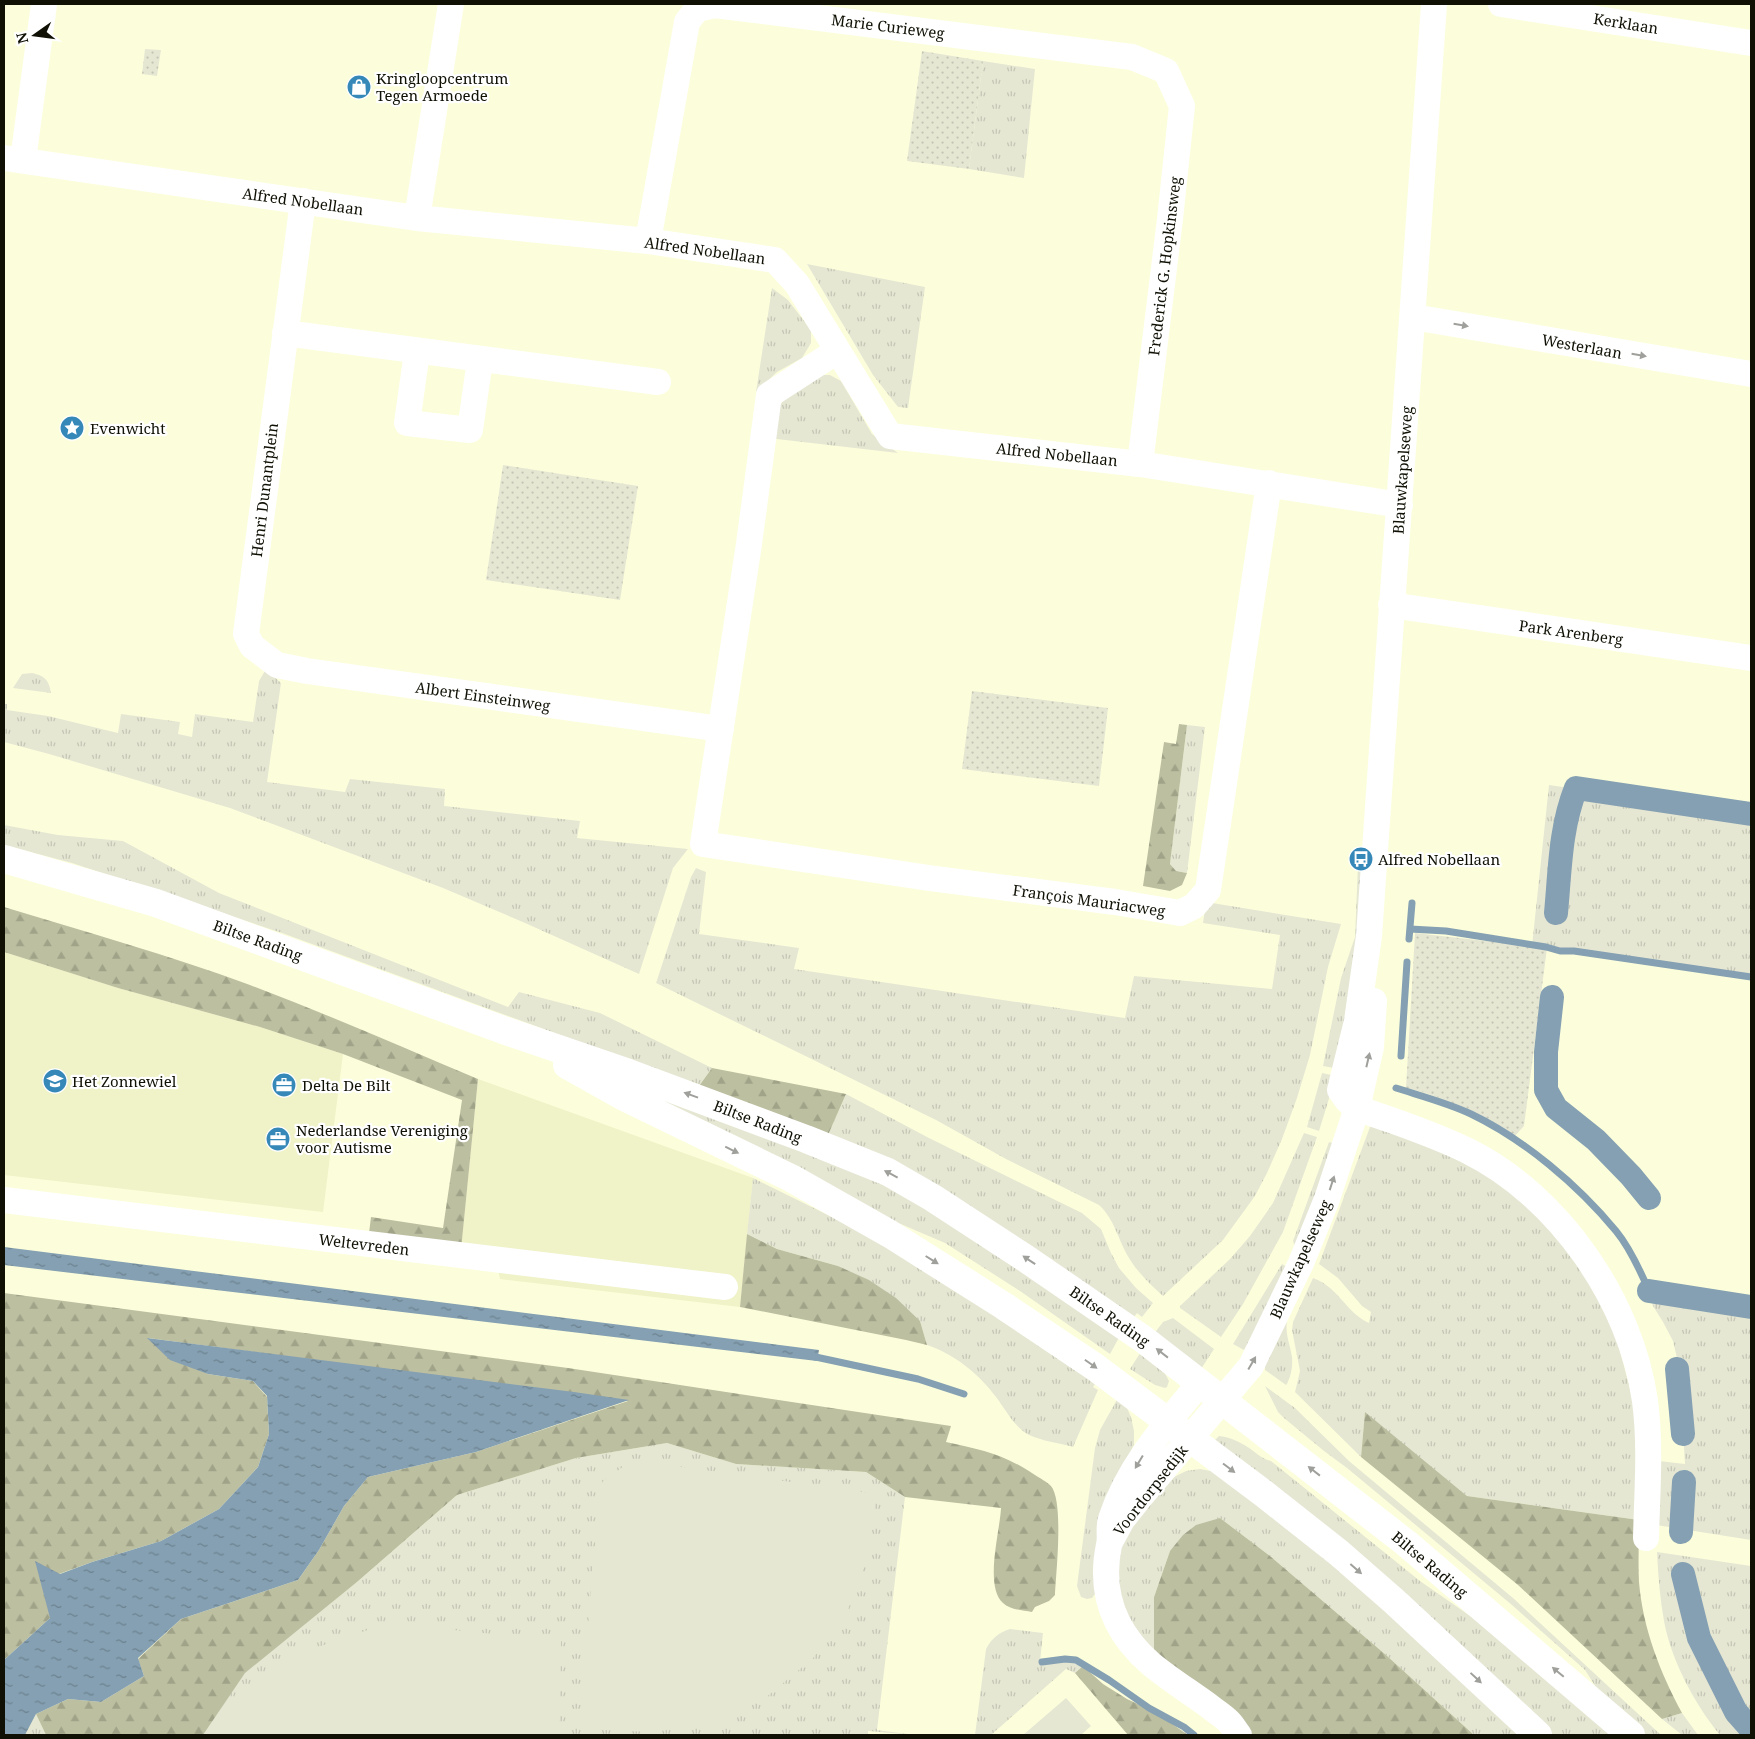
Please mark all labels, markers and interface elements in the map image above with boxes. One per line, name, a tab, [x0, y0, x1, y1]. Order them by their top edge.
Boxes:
street label: Kerklaan	[1592, 8, 1660, 38]
street label: Marie Curieweg	[830, 9, 946, 43]
north arrow	[10, 10, 60, 60]
text: N	[11, 31, 32, 46]
place label: Kringloopcentrum Tegen Armoede	[376, 68, 508, 105]
shop icon: Kringloopcentrum Tegen Armoede	[346, 74, 372, 100]
street label: Frederick G. Hopkinsweg	[1143, 175, 1185, 357]
street label: Alfred Nobellaan	[241, 183, 365, 219]
street label: Alfred Nobellaan	[643, 232, 767, 268]
one-way arrow	[1454, 322, 1470, 330]
street label: Westerlaan	[1540, 329, 1624, 363]
one-way arrow	[1631, 352, 1647, 360]
street label: Blauwkapelseweg	[1388, 405, 1416, 535]
place icon: Evenwicht	[59, 415, 85, 441]
place label: Evenwicht	[90, 418, 166, 438]
street label: Henri Dunantplein	[246, 421, 282, 558]
street label: Alfred Nobellaan	[995, 438, 1119, 470]
street label: Park Arenberg	[1518, 615, 1624, 649]
street label: Albert Einsteinweg	[414, 677, 552, 715]
bus stop icon: Alfred Nobellaan	[1348, 846, 1374, 872]
place label: Alfred Nobellaan	[1378, 849, 1500, 869]
street label: François Mauriacweg	[1011, 879, 1167, 921]
street label: Biltse Rading	[211, 915, 305, 965]
one-way arrow	[1364, 1053, 1372, 1068]
school or university icon: Het Zonnewiel	[42, 1068, 68, 1094]
place label: Het Zonnewiel	[72, 1071, 177, 1091]
office icon: Delta De Bilt	[271, 1072, 297, 1098]
place label: Delta De Bilt	[302, 1075, 391, 1095]
one-way arrow	[683, 1091, 698, 1099]
street label: Biltse Rading	[711, 1095, 805, 1147]
place label: Nederlandse Vereniging voor Autisme	[296, 1120, 468, 1157]
office icon: Nederlandse Vereniging voor Autisme	[265, 1126, 291, 1152]
one-way arrow	[725, 1146, 739, 1154]
one-way arrow	[884, 1170, 898, 1178]
one-way arrow	[1329, 1175, 1337, 1190]
street label: Blauwkapelseweg	[1265, 1196, 1335, 1322]
street label: Weltevreden	[317, 1228, 411, 1260]
one-way arrow	[925, 1255, 938, 1264]
one-way arrow	[1022, 1255, 1036, 1265]
street label: Biltse Rading	[1066, 1281, 1154, 1351]
one-way arrow	[1156, 1348, 1169, 1359]
one-way arrow	[1248, 1355, 1256, 1370]
one-way arrow	[1084, 1359, 1098, 1369]
street label: Voordorpsedijk	[1108, 1440, 1192, 1539]
one-way arrow	[1135, 1455, 1144, 1468]
one-way arrow	[1222, 1462, 1235, 1473]
one-way arrow	[1308, 1465, 1321, 1476]
street label: Biltse Rading	[1388, 1526, 1472, 1602]
one-way arrow	[1350, 1563, 1363, 1574]
one-way arrow	[1552, 1667, 1565, 1678]
one-way arrow	[1470, 1672, 1482, 1684]

